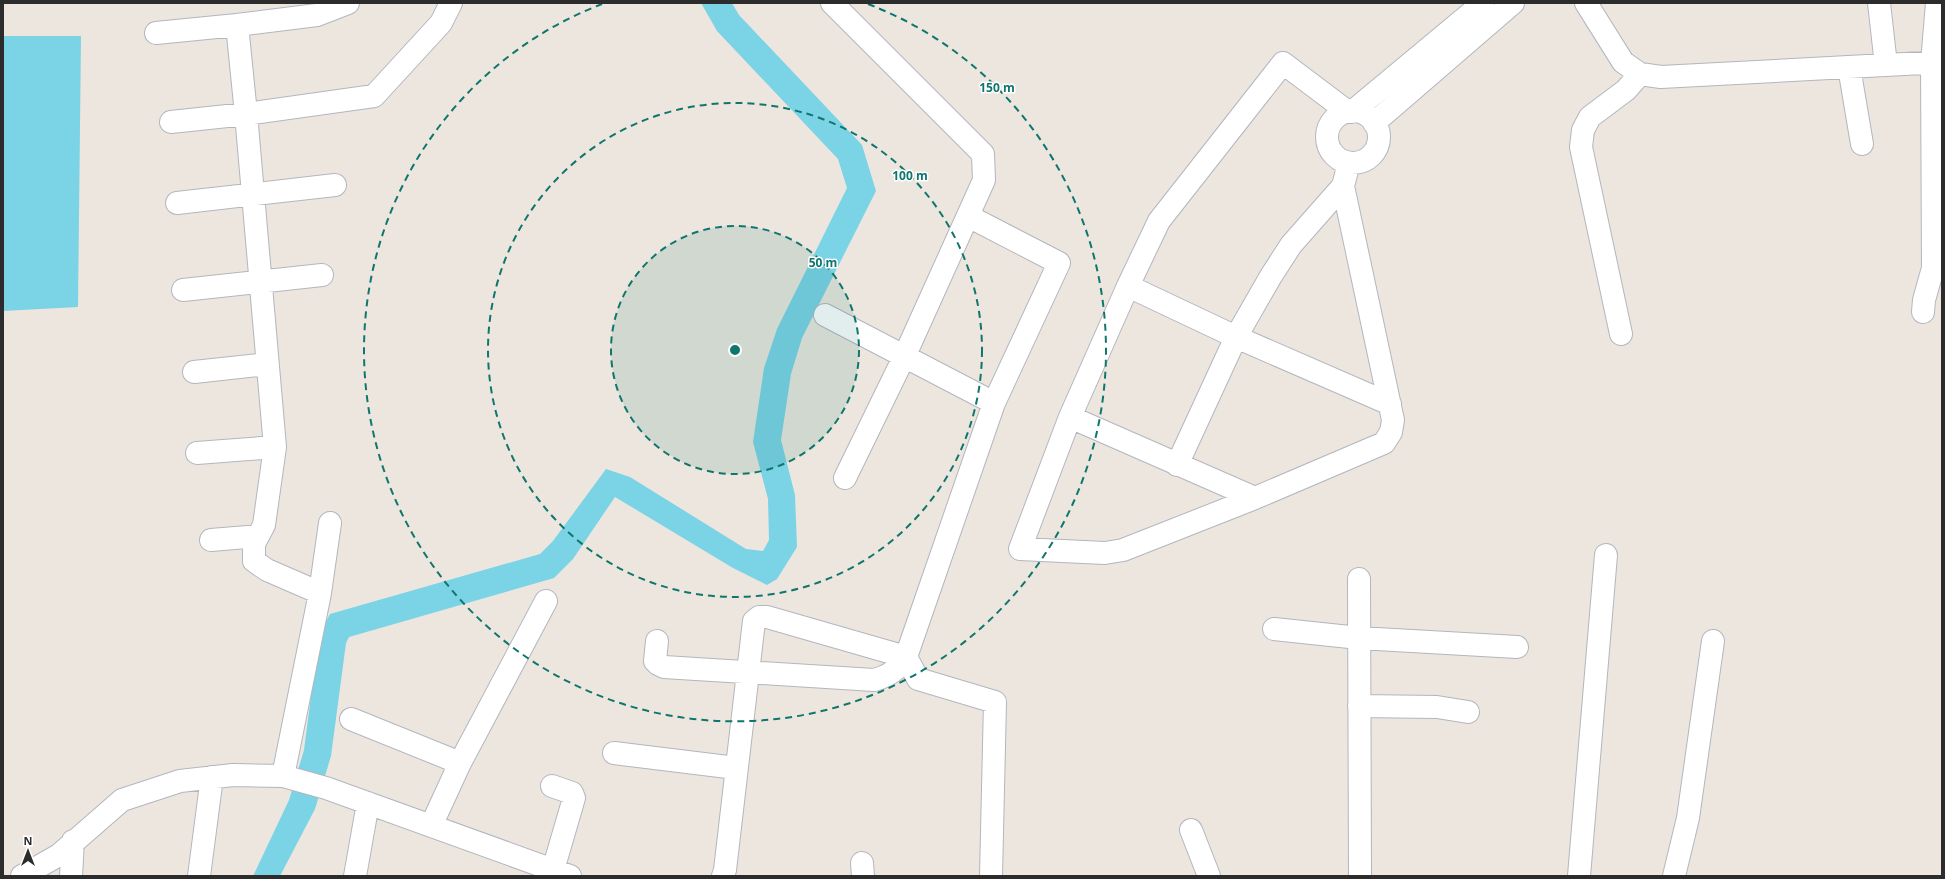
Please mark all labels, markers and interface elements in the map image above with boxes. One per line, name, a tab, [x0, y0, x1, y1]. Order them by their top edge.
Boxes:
text: 150 m	[979, 79, 1015, 96]
text: 100 m	[892, 167, 928, 184]
text: 50 m	[809, 254, 837, 271]
centre of rings	[728, 343, 742, 357]
north arrow	[8, 831, 48, 871]
text: N	[24, 833, 32, 848]

